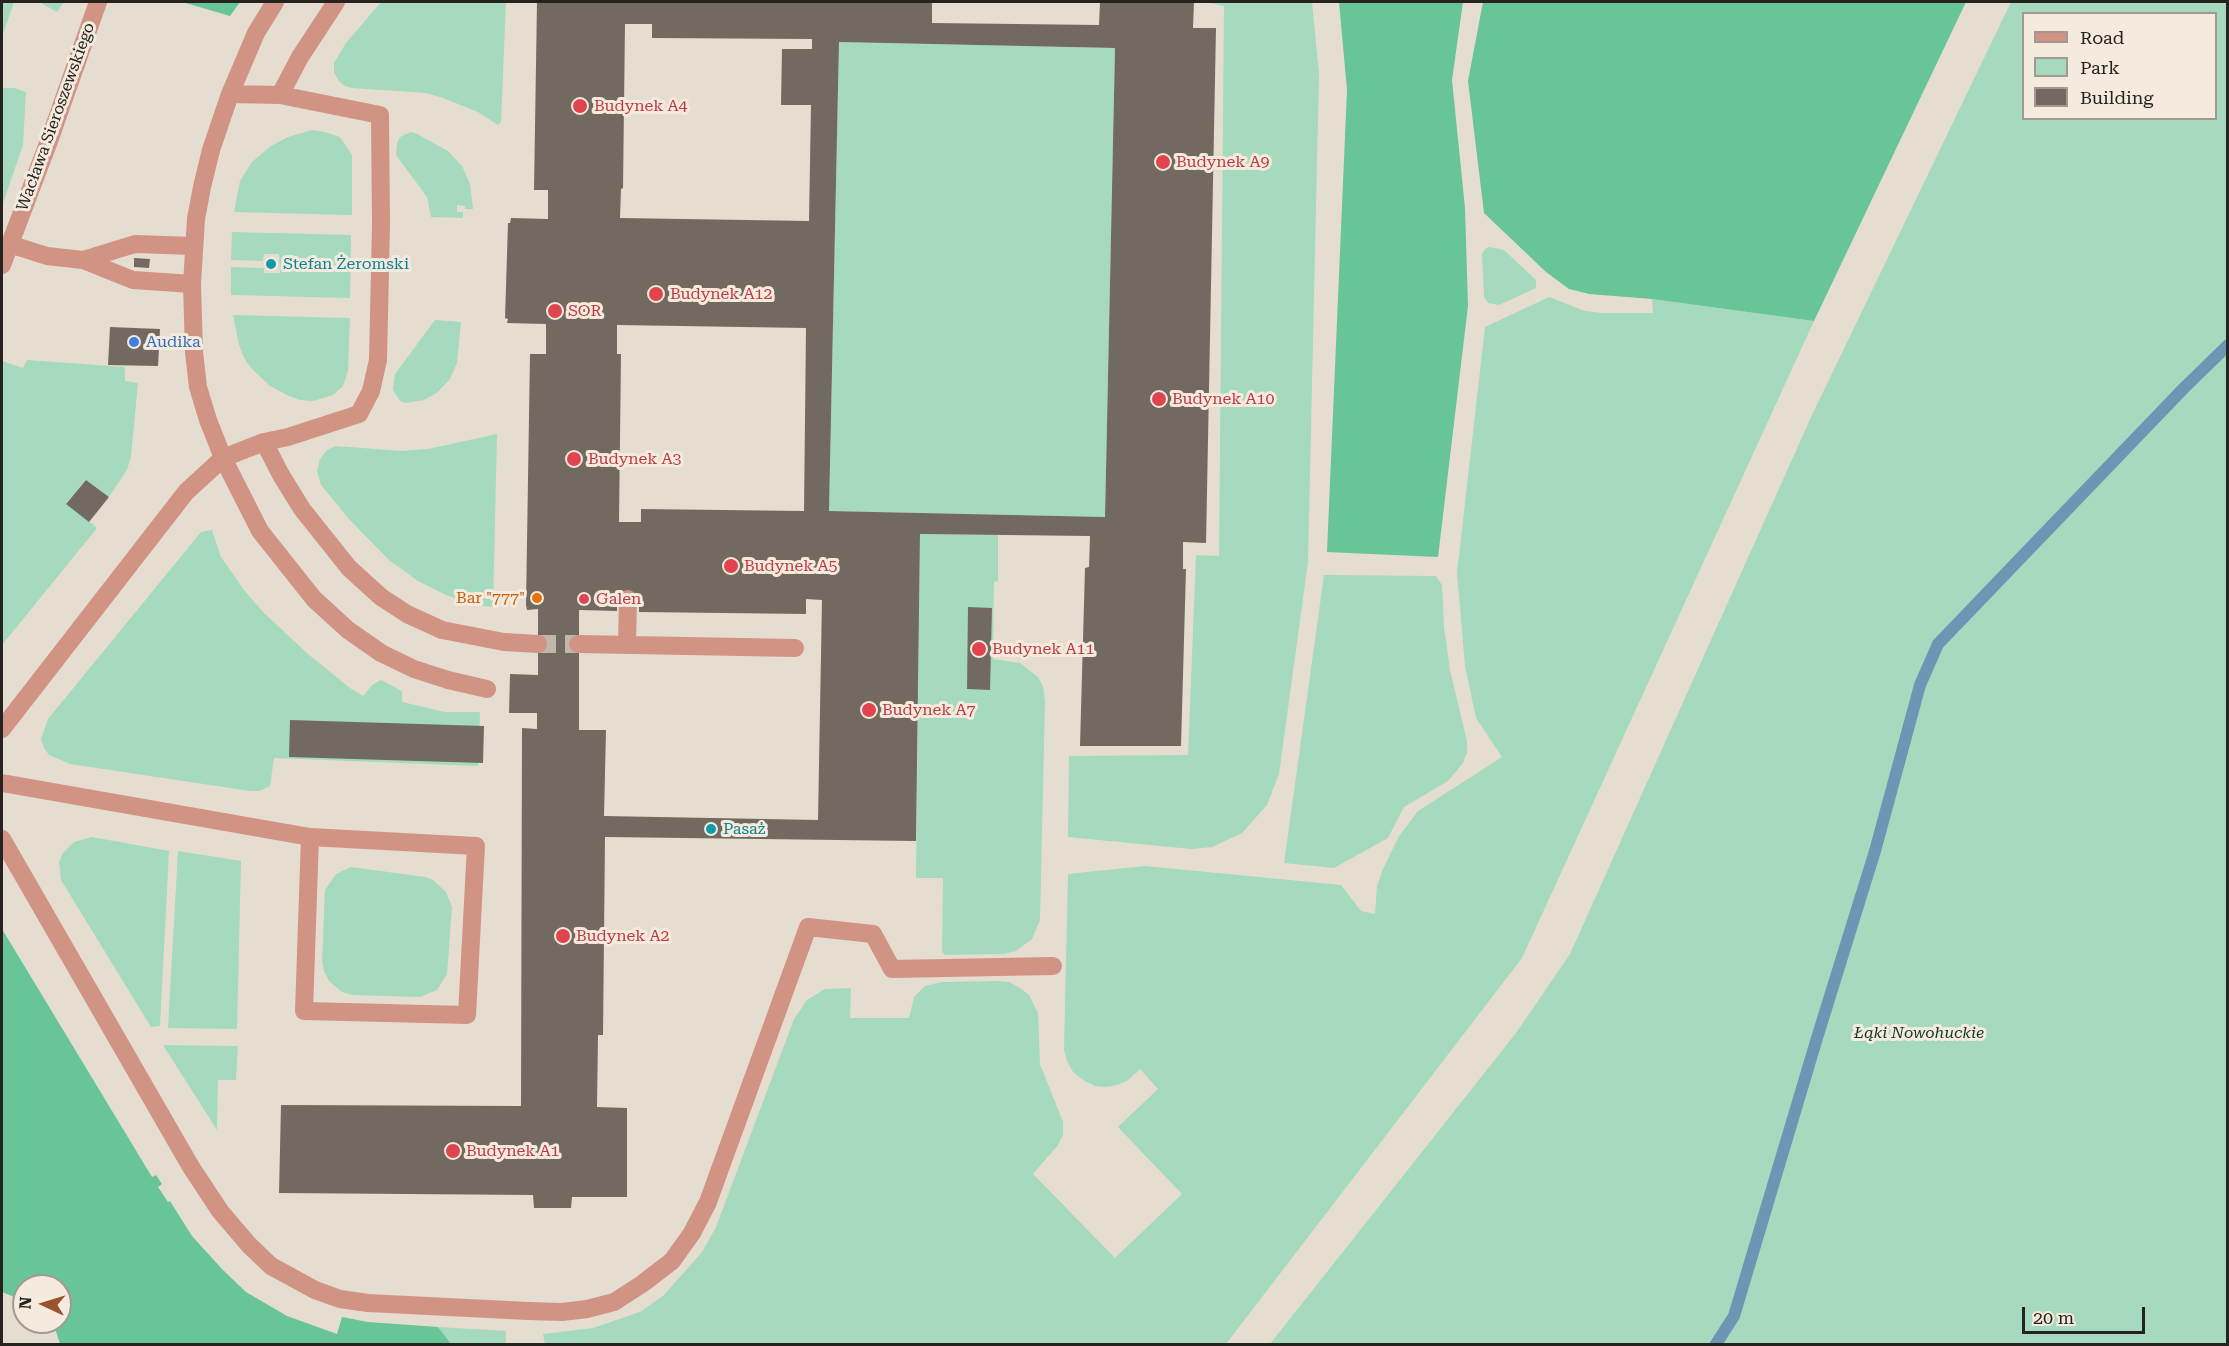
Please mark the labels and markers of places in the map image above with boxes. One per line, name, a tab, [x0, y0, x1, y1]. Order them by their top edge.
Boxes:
place label: Budynek A4	[594, 96, 688, 116]
marker: Budynek A4	[571, 97, 589, 115]
place label: Budynek A9	[1176, 152, 1270, 172]
marker: Budynek A9	[1154, 153, 1172, 171]
place label: Stefan Żeromski	[283, 254, 409, 274]
marker: Stefan Żeromski	[264, 257, 278, 271]
place label: Budynek A12	[670, 284, 772, 304]
marker: Budynek A12	[647, 285, 665, 303]
place label: SOR	[568, 301, 602, 321]
marker: SOR	[546, 302, 564, 320]
place label: Audika	[146, 332, 201, 352]
marker: Audika	[127, 335, 141, 349]
place label: Budynek A10	[1172, 389, 1274, 409]
marker: Budynek A10	[1150, 390, 1168, 408]
place label: Budynek A3	[588, 449, 682, 469]
marker: Budynek A3	[565, 450, 583, 468]
place label: Budynek A5	[744, 556, 838, 576]
marker: Budynek A5	[722, 557, 740, 575]
place label: Bar "777"	[456, 588, 525, 608]
place label: Galen	[596, 589, 641, 609]
marker: Bar "777"	[530, 591, 544, 605]
marker: Galen	[577, 592, 591, 606]
place label: Budynek A11	[992, 639, 1094, 659]
marker: Budynek A11	[970, 640, 988, 658]
place label: Budynek A7	[882, 700, 976, 720]
marker: Budynek A7	[860, 701, 878, 719]
place label: Pasaż	[723, 819, 765, 839]
marker: Pasaż	[704, 822, 718, 836]
place label: Budynek A2	[576, 926, 670, 946]
marker: Budynek A2	[554, 927, 572, 945]
place label: Budynek A1	[466, 1141, 560, 1161]
marker: Budynek A1	[444, 1142, 462, 1160]

